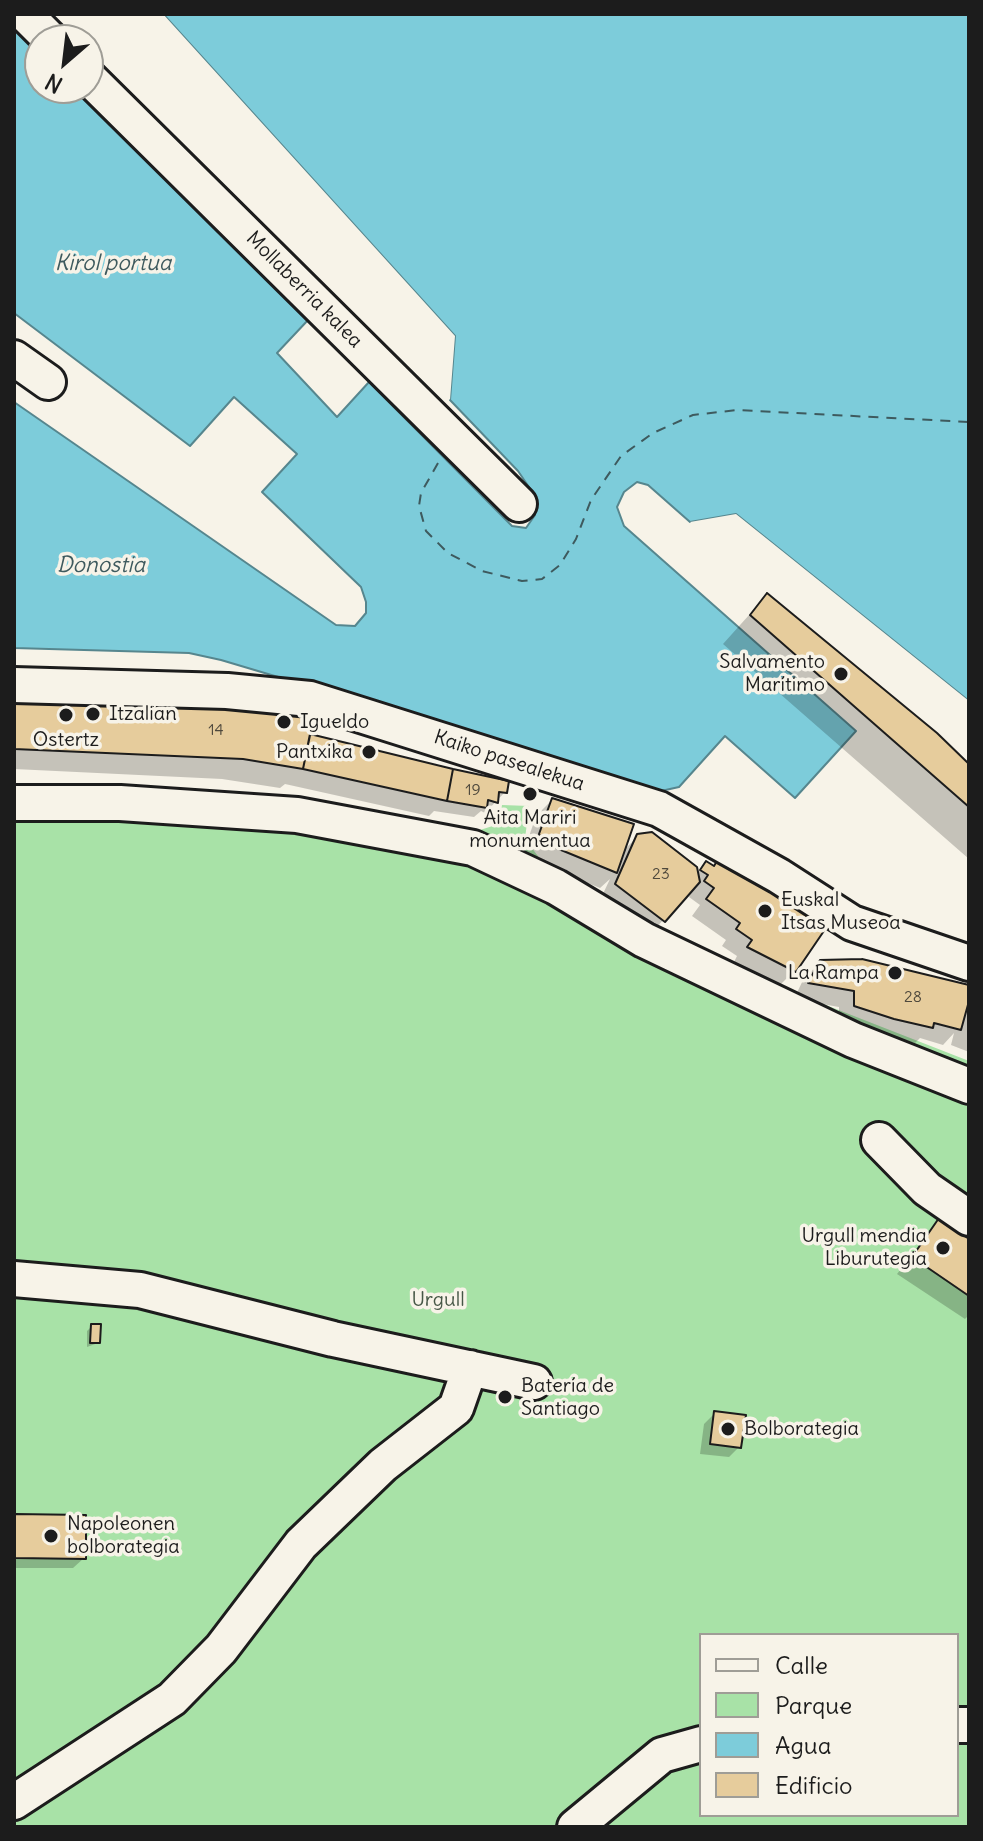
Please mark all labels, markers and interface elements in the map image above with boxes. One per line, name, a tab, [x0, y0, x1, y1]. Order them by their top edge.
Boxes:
north arrow	[24, 24, 104, 104]
text: N	[40, 67, 67, 99]
street label: Mollaberria kalea	[241, 227, 367, 353]
water label: Kirol portua	[55, 251, 171, 277]
water label: Donostia	[57, 553, 145, 579]
place label: Salvamento Marítimo	[719, 650, 825, 697]
marker: Salvamento Marítimo	[832, 665, 850, 683]
place label: Itzalian	[109, 702, 177, 726]
marker: Itzalian	[84, 705, 102, 723]
marker: Ostertz	[57, 706, 75, 724]
place label: Igueldo	[300, 710, 369, 734]
marker: Igueldo	[275, 713, 293, 731]
house number: 14	[208, 720, 224, 740]
street label: Kaiko pasealekua	[431, 725, 587, 797]
place label: Ostertz	[33, 728, 99, 752]
place label: Pantxika	[276, 740, 353, 764]
marker: Pantxika	[360, 743, 378, 761]
house number: 19	[465, 780, 481, 800]
marker: Aita Mariri monumentua	[521, 785, 539, 803]
place label: Aita Mariri monumentua	[469, 806, 591, 853]
house number: 23	[652, 864, 670, 884]
place label: Euskal Itsas Museoa	[781, 888, 901, 935]
marker: Euskal Itsas Museoa	[756, 902, 774, 920]
place label: La Rampa	[788, 961, 879, 985]
marker: La Rampa	[886, 964, 904, 982]
house number: 28	[904, 987, 922, 1007]
place label: Urgull mendia Liburutegia	[801, 1224, 927, 1271]
marker: Urgull mendia Liburutegia	[934, 1239, 952, 1257]
park label: Urgull	[411, 1288, 465, 1312]
place label: Batería de Santiago	[521, 1374, 614, 1421]
marker: Batería de Santiago	[496, 1388, 514, 1406]
place label: Bolborategia	[744, 1417, 859, 1441]
marker: Bolborategia	[719, 1420, 737, 1438]
place label: Napoleonen bolborategia	[67, 1512, 180, 1559]
marker: Napoleonen bolborategia	[42, 1527, 60, 1545]
legend	[699, 1633, 959, 1817]
text: Calle	[775, 1650, 828, 1680]
text: Parque	[775, 1690, 852, 1720]
text: Agua	[775, 1730, 831, 1760]
text: Edificio	[775, 1770, 853, 1800]

